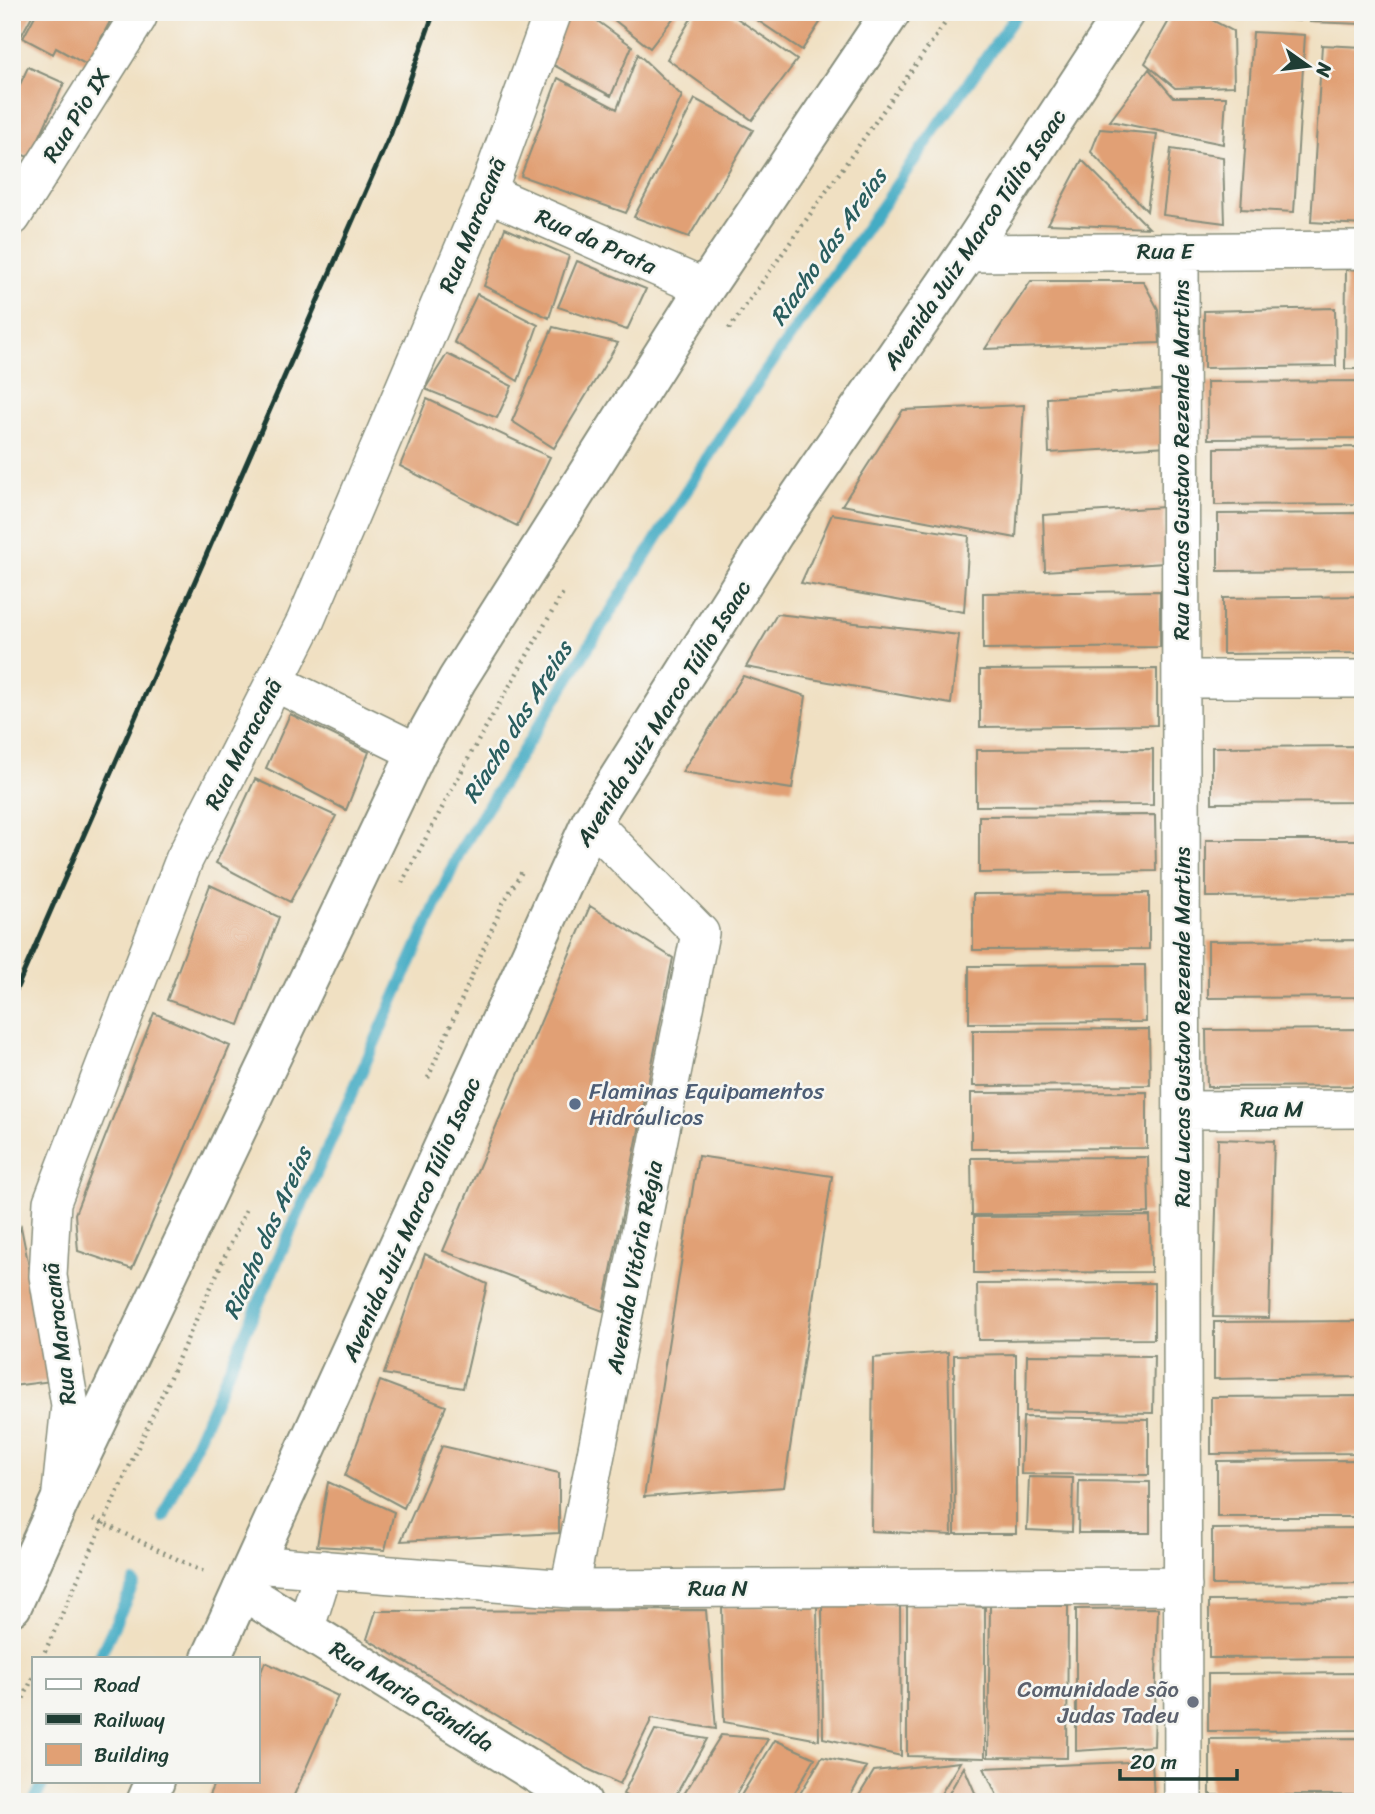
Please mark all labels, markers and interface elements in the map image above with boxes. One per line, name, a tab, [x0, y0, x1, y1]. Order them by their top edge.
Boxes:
north arrow	[1274, 32, 1344, 102]
text: N	[1306, 59, 1342, 81]
street label: Rua Pio IX	[31, 60, 122, 171]
street label: Avenida Juiz Marco Túlio Isaac	[871, 100, 1078, 379]
street label: Rua Maracanã	[427, 151, 518, 299]
water label: Riacho das Areias	[758, 157, 900, 335]
street label: Rua da Prata	[528, 196, 664, 287]
street label: Rua E	[1137, 231, 1195, 272]
street label: Rua Lucas Gustavo Rezende Martins	[1161, 279, 1202, 640]
street label: Avenida Juiz Marco Túlio Isaac	[564, 571, 763, 856]
water label: Riacho das Areias	[450, 630, 585, 811]
street label: Rua Maracanã	[193, 671, 294, 817]
street label: Rua Lucas Gustavo Rezende Martins	[1162, 846, 1203, 1207]
street label: Avenida Juiz Marco Túlio Isaac	[330, 1070, 493, 1369]
place label: Flaminas Equipamentos Hidráulicos	[589, 1071, 824, 1138]
street label: Rua M	[1240, 1089, 1304, 1130]
marker: Flaminas Equipamentos Hidráulicos	[567, 1096, 583, 1112]
water label: Riacho das Areias	[210, 1137, 325, 1326]
street label: Avenida Vitória Régia	[594, 1157, 675, 1378]
street label: Rua Maracanã	[30, 1260, 89, 1407]
street label: Rua N	[688, 1568, 748, 1609]
street label: Rua Maria Cândida	[321, 1629, 502, 1764]
legend	[32, 1657, 259, 1783]
text: Road	[94, 1666, 141, 1704]
place label: Comunidade são Judas Tadeu	[1017, 1669, 1180, 1736]
marker: Comunidade são Judas Tadeu	[1185, 1694, 1201, 1710]
text: Railway	[94, 1701, 165, 1739]
text: Building	[94, 1736, 170, 1774]
scale bar	[1120, 1737, 1237, 1781]
text: 20 m	[1130, 1743, 1177, 1781]

